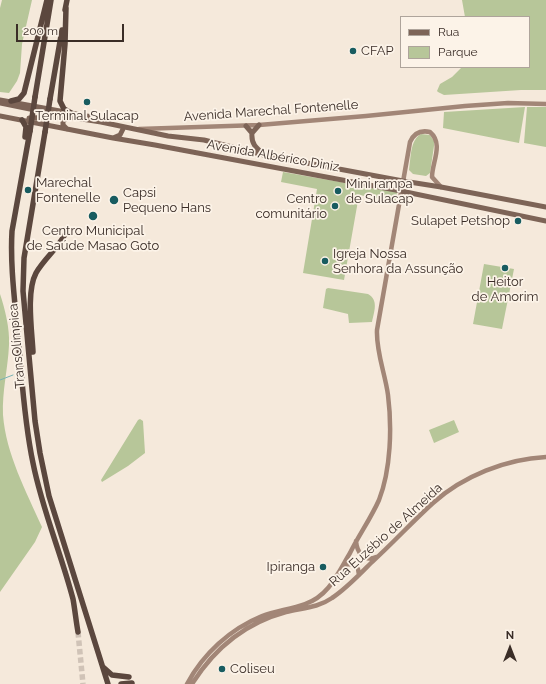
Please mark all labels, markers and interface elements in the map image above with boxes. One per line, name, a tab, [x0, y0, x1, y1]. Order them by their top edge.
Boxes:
scale bar	[18, 16, 126, 42]
legend	[400, 16, 530, 68]
text: 200 m	[23, 24, 58, 38]
text: Rua	[438, 25, 459, 39]
place label: CFAP	[361, 43, 394, 59]
text: Parque	[438, 45, 478, 59]
marker: CFAP	[348, 46, 358, 56]
marker: Terminal Sulacap	[82, 97, 92, 107]
street label: Avenida Marechal Fontenelle	[183, 97, 359, 125]
place label: Terminal Sulacap	[35, 108, 139, 124]
street label: Avenida Albérico Diniz	[206, 137, 340, 175]
place label: Marechal Fontenelle	[36, 175, 100, 206]
place label: Mini rampa de Sulacap	[346, 176, 414, 207]
marker: Marechal Fontenelle	[23, 185, 33, 195]
place label: Capsi Pequeno Hans	[123, 185, 211, 216]
marker: Mini rampa de Sulacap	[333, 186, 343, 196]
place label: Centro comunitário	[256, 191, 327, 222]
marker: Capsi Pequeno Hans	[108, 194, 120, 206]
marker: Centro comunitário	[330, 201, 340, 211]
marker: Centro Municipal de Saúde Masao Goto	[87, 210, 99, 222]
place label: Sulapet Petshop	[411, 213, 510, 229]
marker: Sulapet Petshop	[513, 216, 523, 226]
place label: Centro Municipal de Saúde Masao Goto	[27, 223, 159, 254]
place label: Igreja Nossa Senhora da Assunção	[333, 246, 463, 277]
marker: Igreja Nossa Senhora da Assunção	[320, 256, 330, 266]
marker: Heitor de Amorim	[500, 263, 510, 273]
place label: Heitor de Amorim	[472, 274, 538, 305]
street label: TransOlímpica	[6, 303, 28, 389]
street label: Rua Euzébio de Almeida	[326, 480, 446, 590]
place label: Ipiranga	[267, 559, 315, 575]
marker: Ipiranga	[318, 562, 328, 572]
north arrow	[490, 628, 530, 668]
text: N	[506, 629, 514, 642]
place label: Coliseu	[230, 661, 275, 677]
marker: Coliseu	[217, 664, 227, 674]

